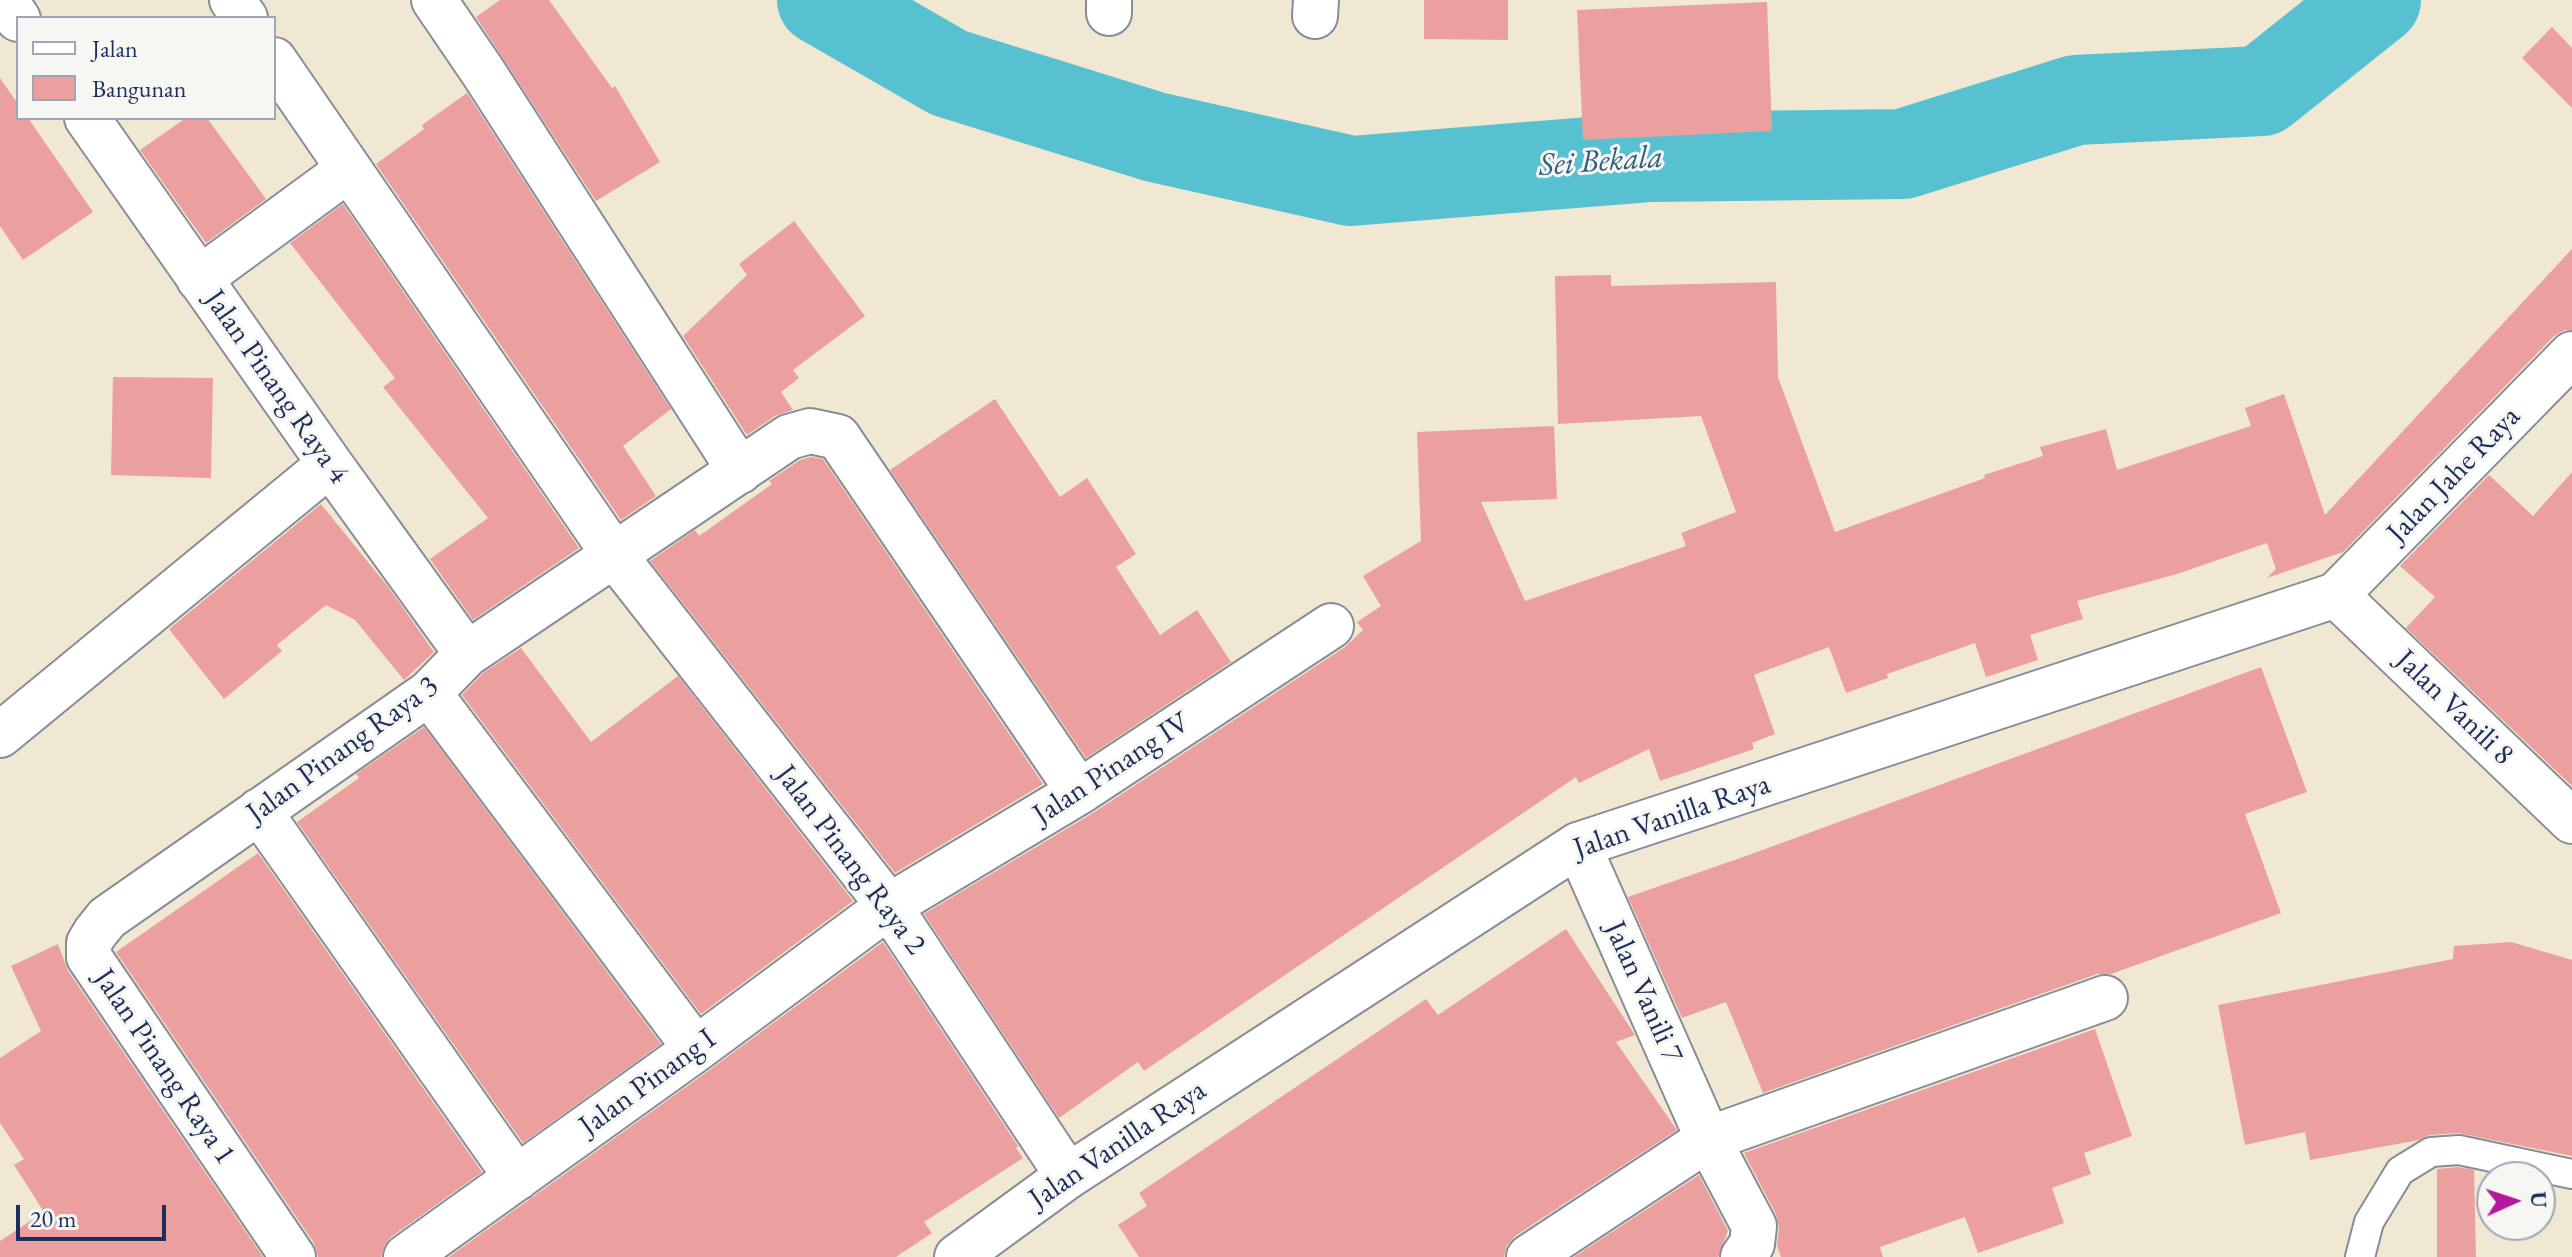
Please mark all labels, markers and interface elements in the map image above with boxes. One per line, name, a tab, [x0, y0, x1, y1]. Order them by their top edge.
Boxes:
legend	[16, 16, 276, 120]
text: Jalan	[92, 33, 138, 64]
text: Bangunan	[92, 73, 186, 104]
water label: Sei Bekala	[1538, 139, 1664, 185]
street label: Jalan Pinang Raya 4	[196, 283, 356, 491]
street label: Jalan Jahe Raya	[2380, 399, 2528, 551]
street label: Jalan Vanili 8	[2387, 643, 2521, 773]
street label: Jalan Pinang Raya 3	[240, 668, 446, 832]
street label: Jalan Pinang IV	[1027, 705, 1197, 833]
street label: Jalan Pinang Raya 2	[767, 758, 933, 962]
street label: Jalan Vanilla Raya	[1569, 767, 1775, 867]
street label: Jalan Vanili 7	[1596, 916, 1690, 1068]
street label: Jalan Pinang Raya 1	[85, 962, 243, 1172]
street label: Jalan Pinang I	[573, 1021, 723, 1145]
street label: Jalan Vanilla Raya	[1023, 1073, 1213, 1217]
north arrow	[2476, 1161, 2556, 1241]
scale bar	[20, 1189, 170, 1239]
text: U	[2524, 1191, 2553, 1209]
text: 20 m	[30, 1203, 77, 1234]

